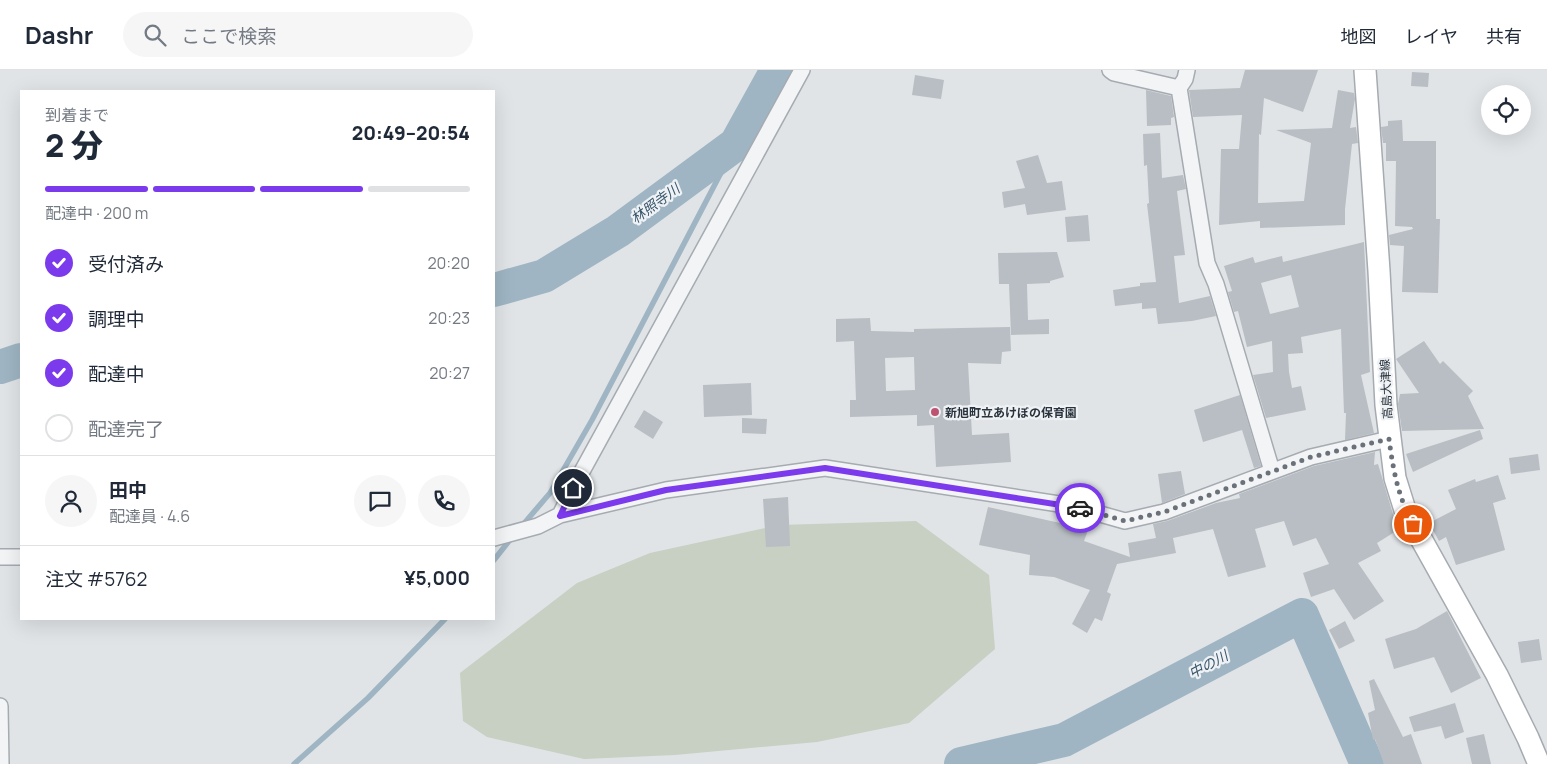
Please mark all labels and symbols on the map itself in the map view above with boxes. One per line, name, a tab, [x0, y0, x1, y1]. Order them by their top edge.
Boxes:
water label: 林照寺川	[627, 178, 685, 227]
street label: 高島大津線	[1376, 359, 1396, 419]
place label: 新旭町立あけぼの保育園	[945, 404, 1077, 421]
marker: 新旭町立あけぼの保育園	[929, 406, 941, 418]
pin	[552, 467, 594, 509]
courier	[1055, 483, 1105, 533]
pin	[1392, 503, 1434, 545]
water label: 中の川	[1185, 645, 1233, 682]

